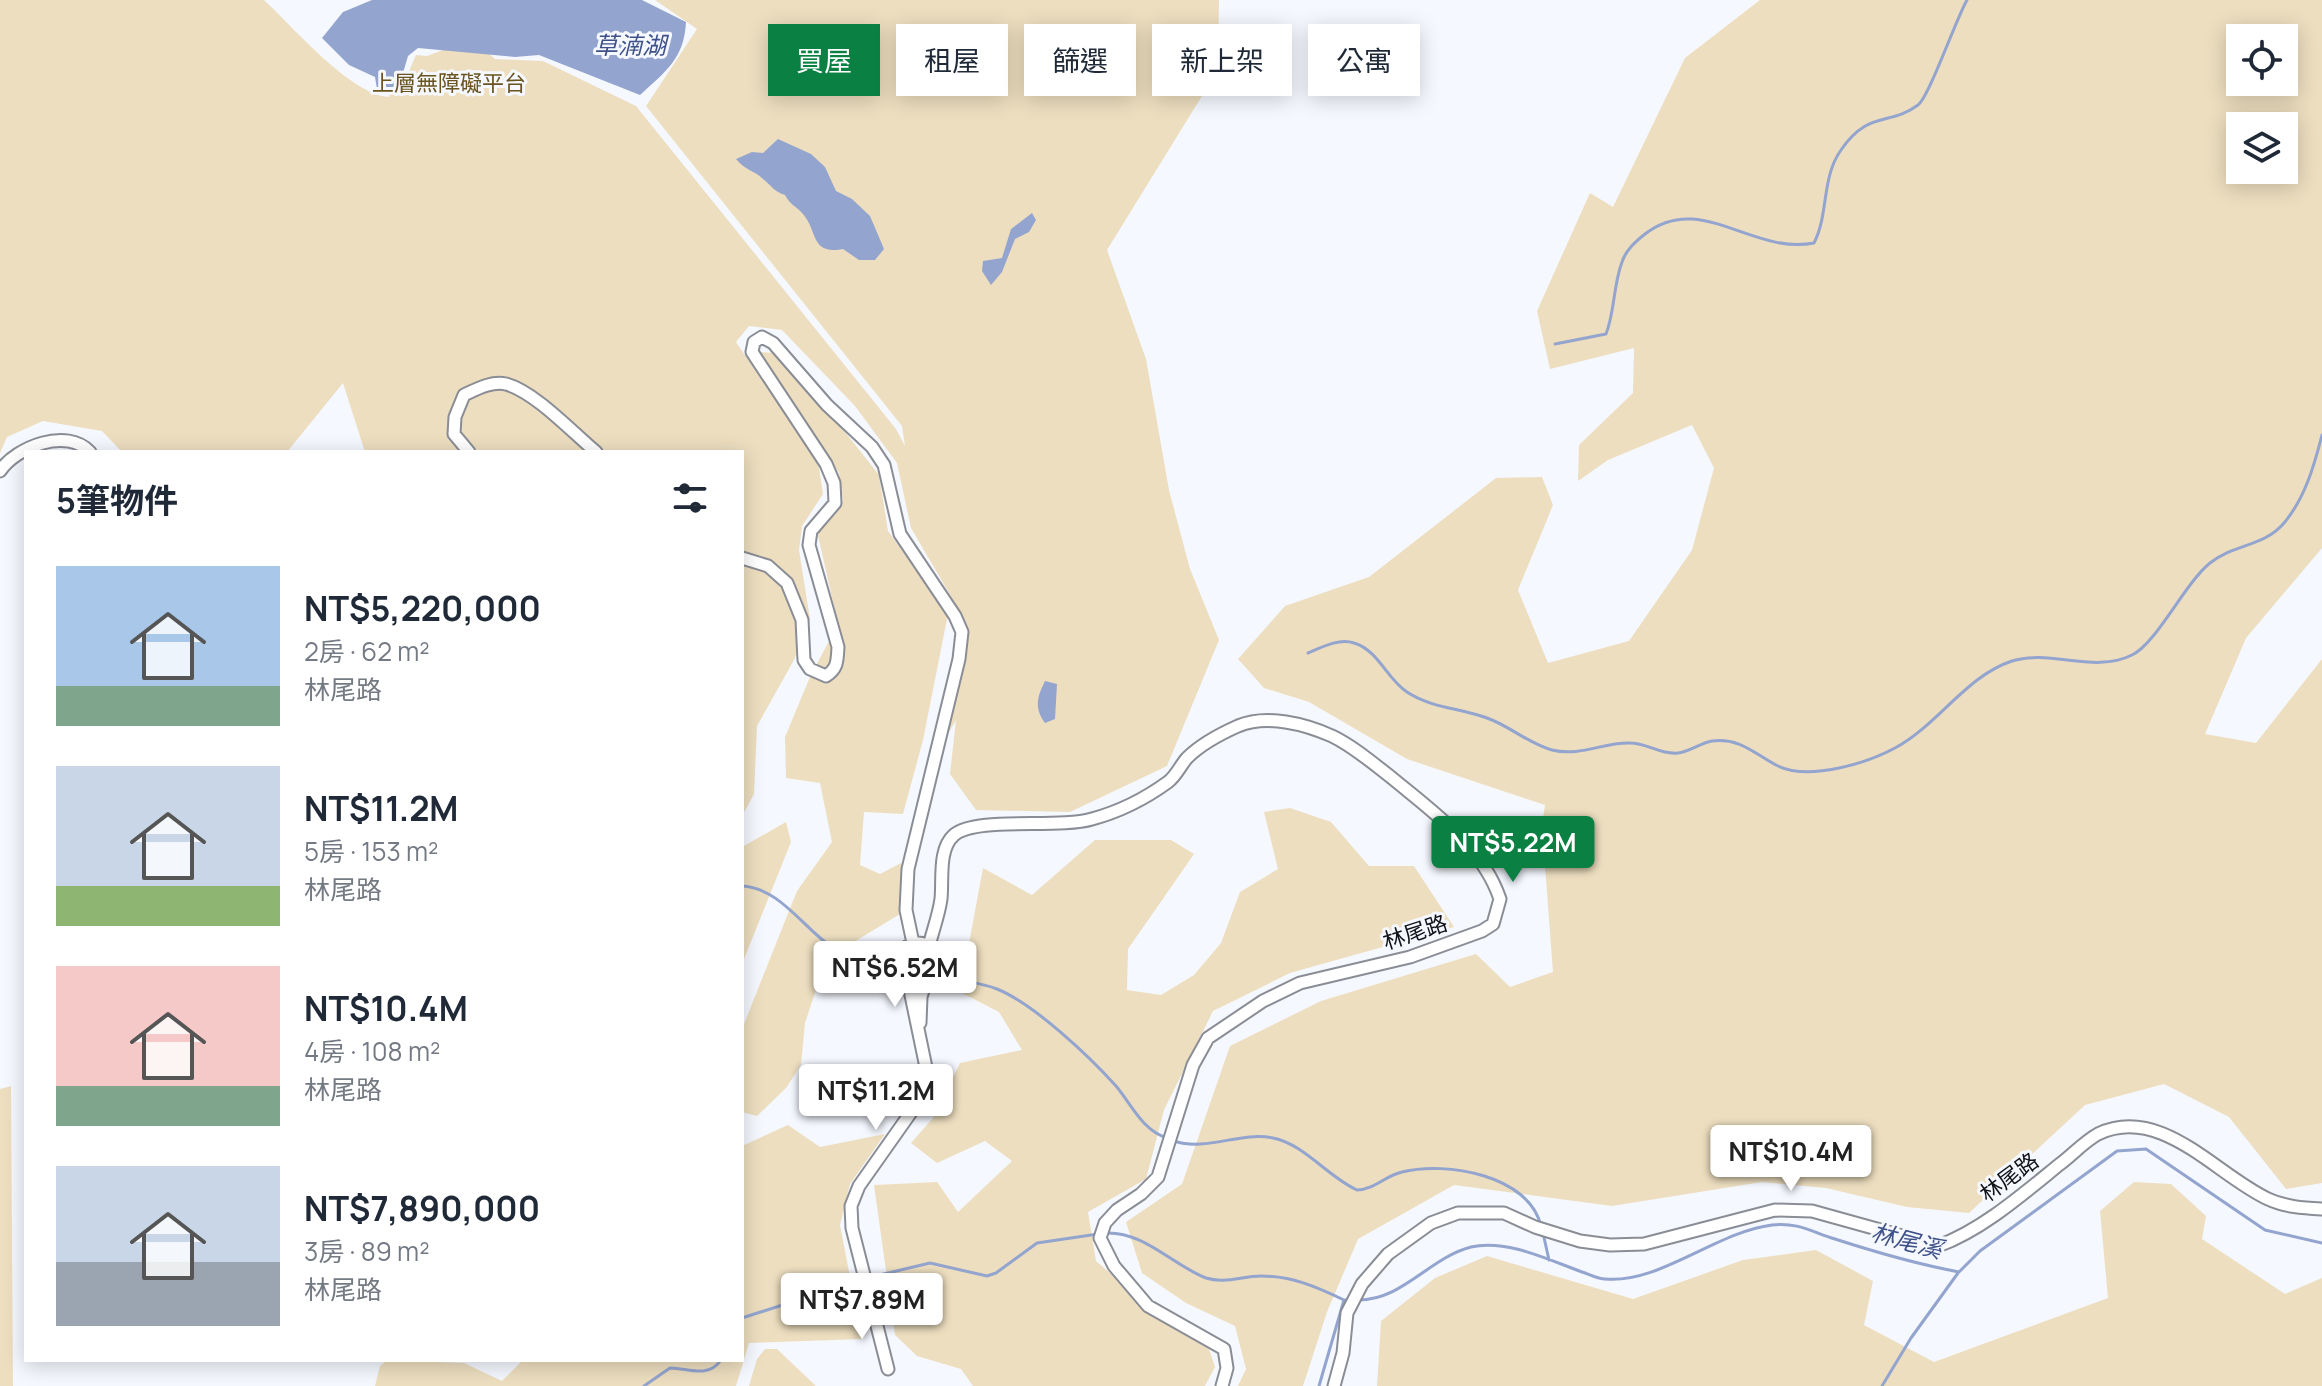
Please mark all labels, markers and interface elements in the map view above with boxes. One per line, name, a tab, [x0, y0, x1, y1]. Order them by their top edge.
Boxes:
chip: 買屋	[768, 24, 880, 96]
chip: 租屋	[896, 24, 1008, 96]
chip: 篩選	[1024, 24, 1136, 96]
chip: 新上架	[1152, 24, 1292, 96]
chip: 公寓	[1308, 24, 1420, 96]
map controls	[2226, 24, 2298, 184]
button: locate	[2226, 24, 2298, 96]
water label: 草湳湖	[594, 28, 670, 61]
park label: 上層無障礙平台	[372, 68, 526, 98]
button: layers	[2226, 112, 2298, 184]
icon: filters	[668, 476, 712, 520]
text: 5筆物件	[56, 477, 178, 523]
text: NT$5,220,000	[304, 585, 541, 631]
icon: home	[120, 598, 216, 694]
text: 2房 · 62 m²	[304, 633, 430, 669]
text: 林尾路	[304, 671, 382, 707]
text: NT$11.2M	[304, 785, 458, 831]
icon: home	[120, 798, 216, 894]
pin: NT$5.22M	[1430, 816, 1596, 884]
text: NT$5.22M	[1449, 824, 1577, 860]
text: 5房 · 153 m²	[304, 833, 439, 869]
text: 林尾路	[304, 871, 382, 907]
street label: 林尾路	[1379, 908, 1451, 956]
pin: NT$6.52M	[812, 941, 978, 1009]
text: NT$6.52M	[831, 949, 959, 985]
text: NT$10.4M	[304, 985, 468, 1031]
icon: home	[120, 998, 216, 1094]
text: 4房 · 108 m²	[304, 1033, 440, 1069]
pin: NT$11.2M	[793, 1064, 959, 1132]
text: 林尾路	[304, 1071, 382, 1107]
text: NT$11.2M	[817, 1072, 935, 1108]
pin: NT$10.4M	[1708, 1125, 1874, 1193]
text: NT$10.4M	[1728, 1133, 1854, 1169]
street label: 林尾路	[1973, 1145, 2045, 1209]
text: NT$7,890,000	[304, 1185, 540, 1231]
icon: home	[120, 1198, 216, 1294]
water label: 林尾溪	[1868, 1215, 1949, 1266]
text: 3房 · 89 m²	[304, 1233, 430, 1269]
text: 林尾路	[304, 1271, 382, 1307]
pin: NT$7.89M	[779, 1273, 945, 1341]
text: NT$7.89M	[799, 1281, 925, 1317]

